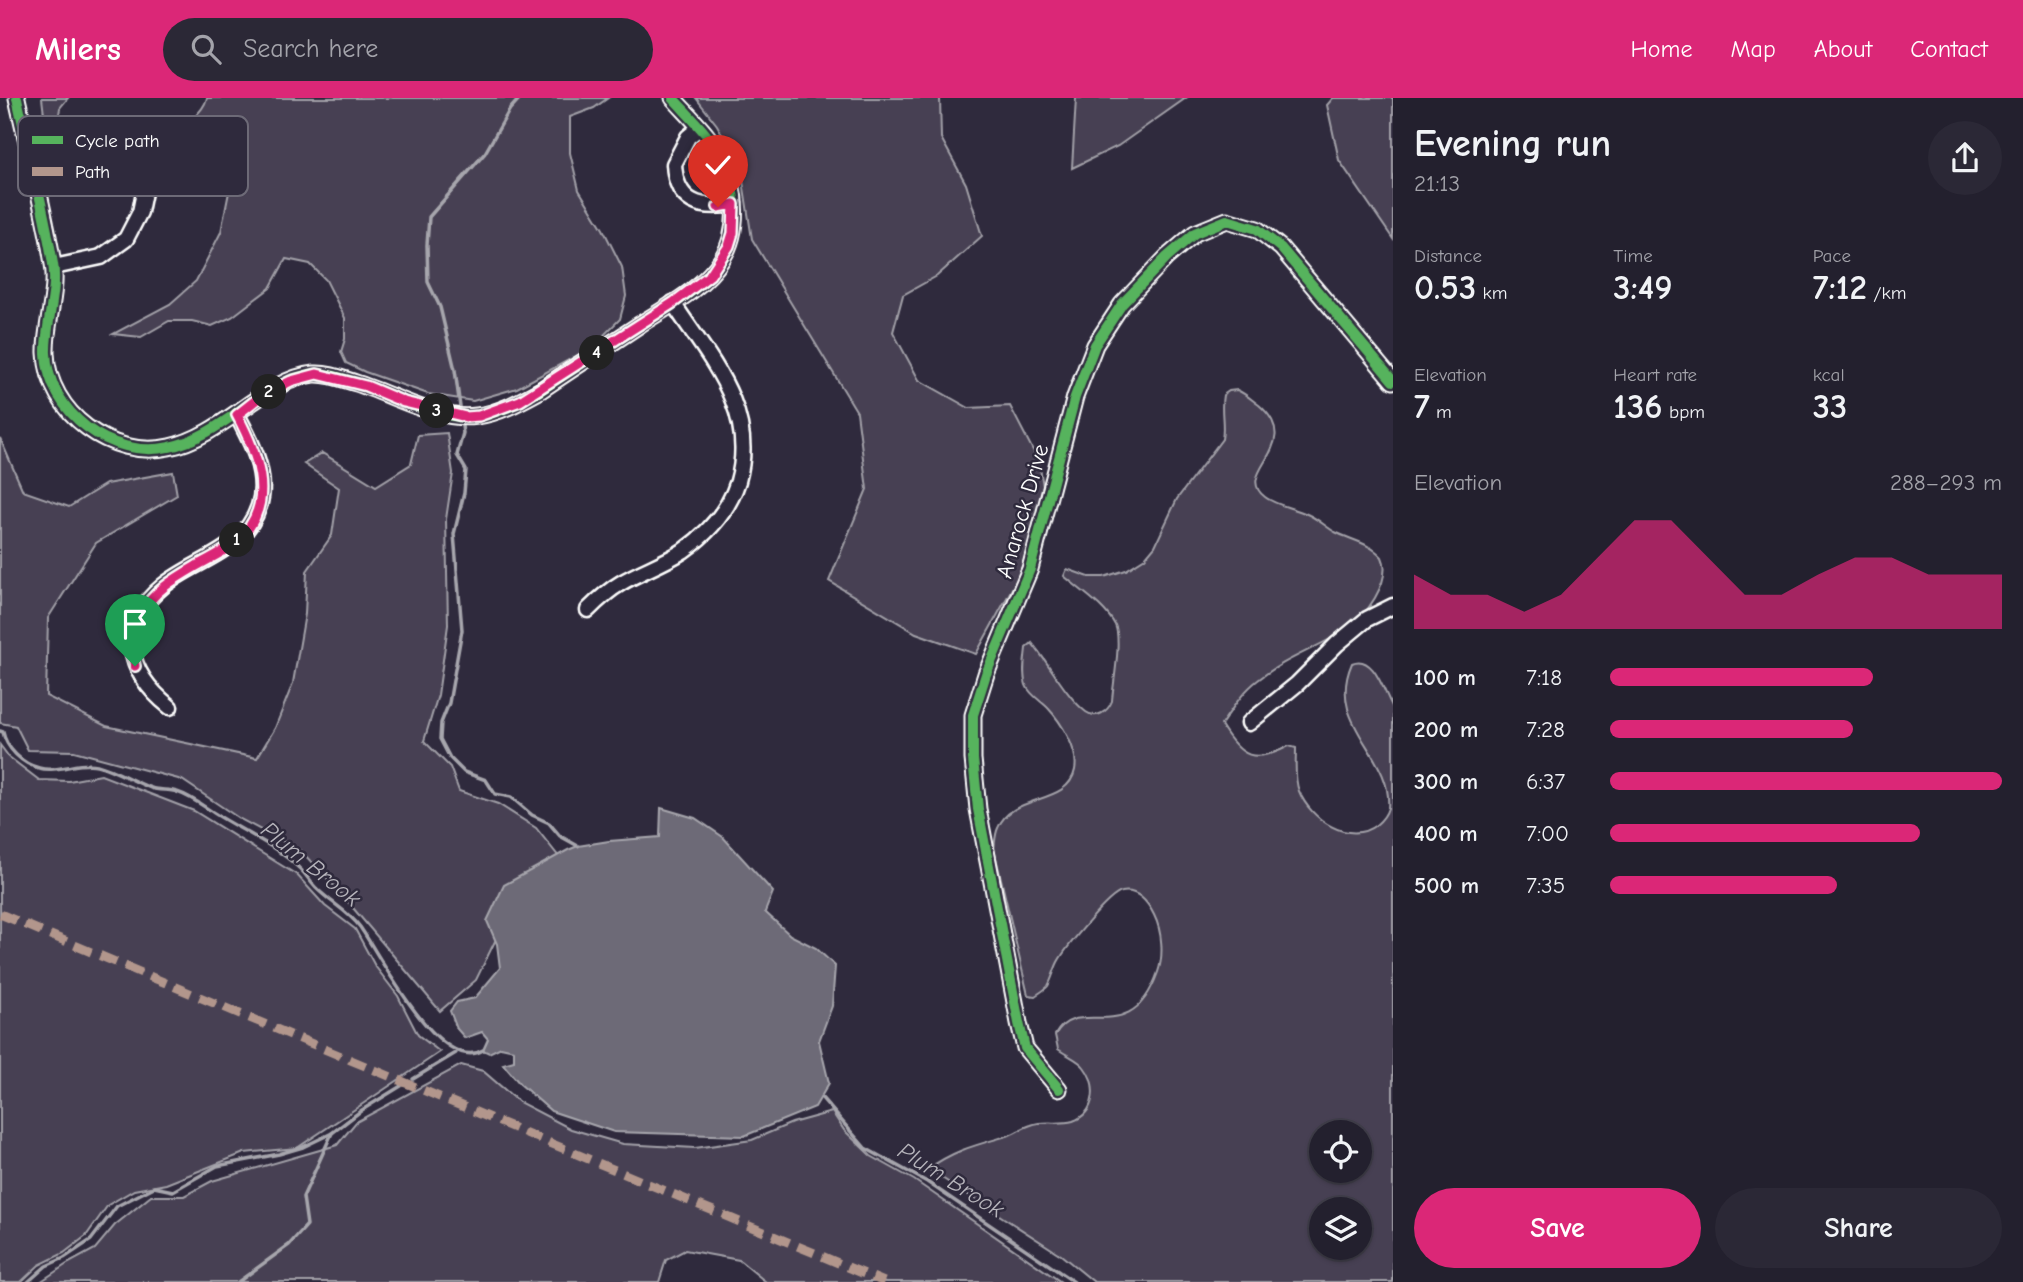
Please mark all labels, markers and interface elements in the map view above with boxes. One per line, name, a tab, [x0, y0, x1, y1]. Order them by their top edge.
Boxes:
search box	[163, 18, 653, 81]
text: Milers	[35, 30, 121, 68]
icon: search	[187, 30, 225, 68]
text: Search here	[243, 34, 378, 64]
text: Home	[1631, 35, 1692, 63]
text: Map	[1730, 35, 1776, 63]
text: About	[1814, 35, 1872, 63]
text: Contact	[1910, 35, 1988, 63]
legend	[18, 116, 248, 196]
button: share	[1928, 121, 2002, 195]
text: Evening run	[1414, 122, 1611, 166]
text: Cycle path	[75, 130, 160, 152]
pin	[688, 135, 748, 207]
icon: check	[699, 146, 737, 184]
text: Path	[75, 161, 110, 183]
text: 21:13	[1414, 170, 1460, 197]
text: Distance	[1414, 245, 1482, 267]
text: Time	[1613, 245, 1653, 267]
text: Pace	[1813, 245, 1851, 267]
text: 0.53	[1414, 267, 1476, 308]
text: 3:49	[1613, 267, 1673, 308]
text: 7:12	[1813, 267, 1867, 308]
text: km	[1476, 282, 1507, 304]
text: /km	[1867, 282, 1906, 304]
pin: 4	[580, 336, 614, 370]
text: 4	[592, 341, 601, 363]
text: Elevation	[1414, 364, 1487, 386]
text: Heart rate	[1613, 364, 1697, 386]
text: kcal	[1813, 364, 1845, 386]
pin: 2	[252, 374, 286, 410]
text: 2	[264, 380, 273, 402]
text: 7	[1414, 386, 1430, 427]
text: 136	[1613, 386, 1663, 427]
text: 33	[1813, 386, 1847, 427]
pin: 3	[420, 394, 454, 428]
text: 3	[432, 399, 441, 421]
text: m	[1430, 401, 1452, 423]
text: bpm	[1663, 401, 1705, 423]
street label: Anarock Drive	[990, 441, 1055, 581]
text: Elevation	[1414, 469, 1502, 496]
text: 288–293 m	[1890, 469, 2002, 496]
pin: 1	[219, 522, 254, 558]
text: 1	[233, 528, 240, 550]
pin	[105, 594, 165, 666]
icon: arrive	[116, 605, 154, 643]
text: 100 m	[1414, 664, 1476, 691]
text: 7:18	[1526, 664, 1562, 691]
text: 200 m	[1414, 716, 1478, 743]
text: 7:28	[1526, 716, 1565, 743]
text: 300 m	[1414, 768, 1478, 795]
text: 6:37	[1526, 768, 1565, 795]
water label: Plum Brook	[256, 815, 367, 913]
text: 400 m	[1414, 820, 1478, 847]
text: 7:00	[1526, 820, 1569, 847]
text: 500 m	[1414, 872, 1479, 899]
text: 7:35	[1526, 872, 1565, 899]
map controls	[1309, 1120, 1372, 1260]
button: locate	[1309, 1120, 1372, 1183]
water label: Plum Brook	[893, 1136, 1010, 1224]
button: Save	[1414, 1188, 1701, 1268]
button: Share	[1715, 1188, 2002, 1268]
button: layers	[1309, 1197, 1372, 1260]

